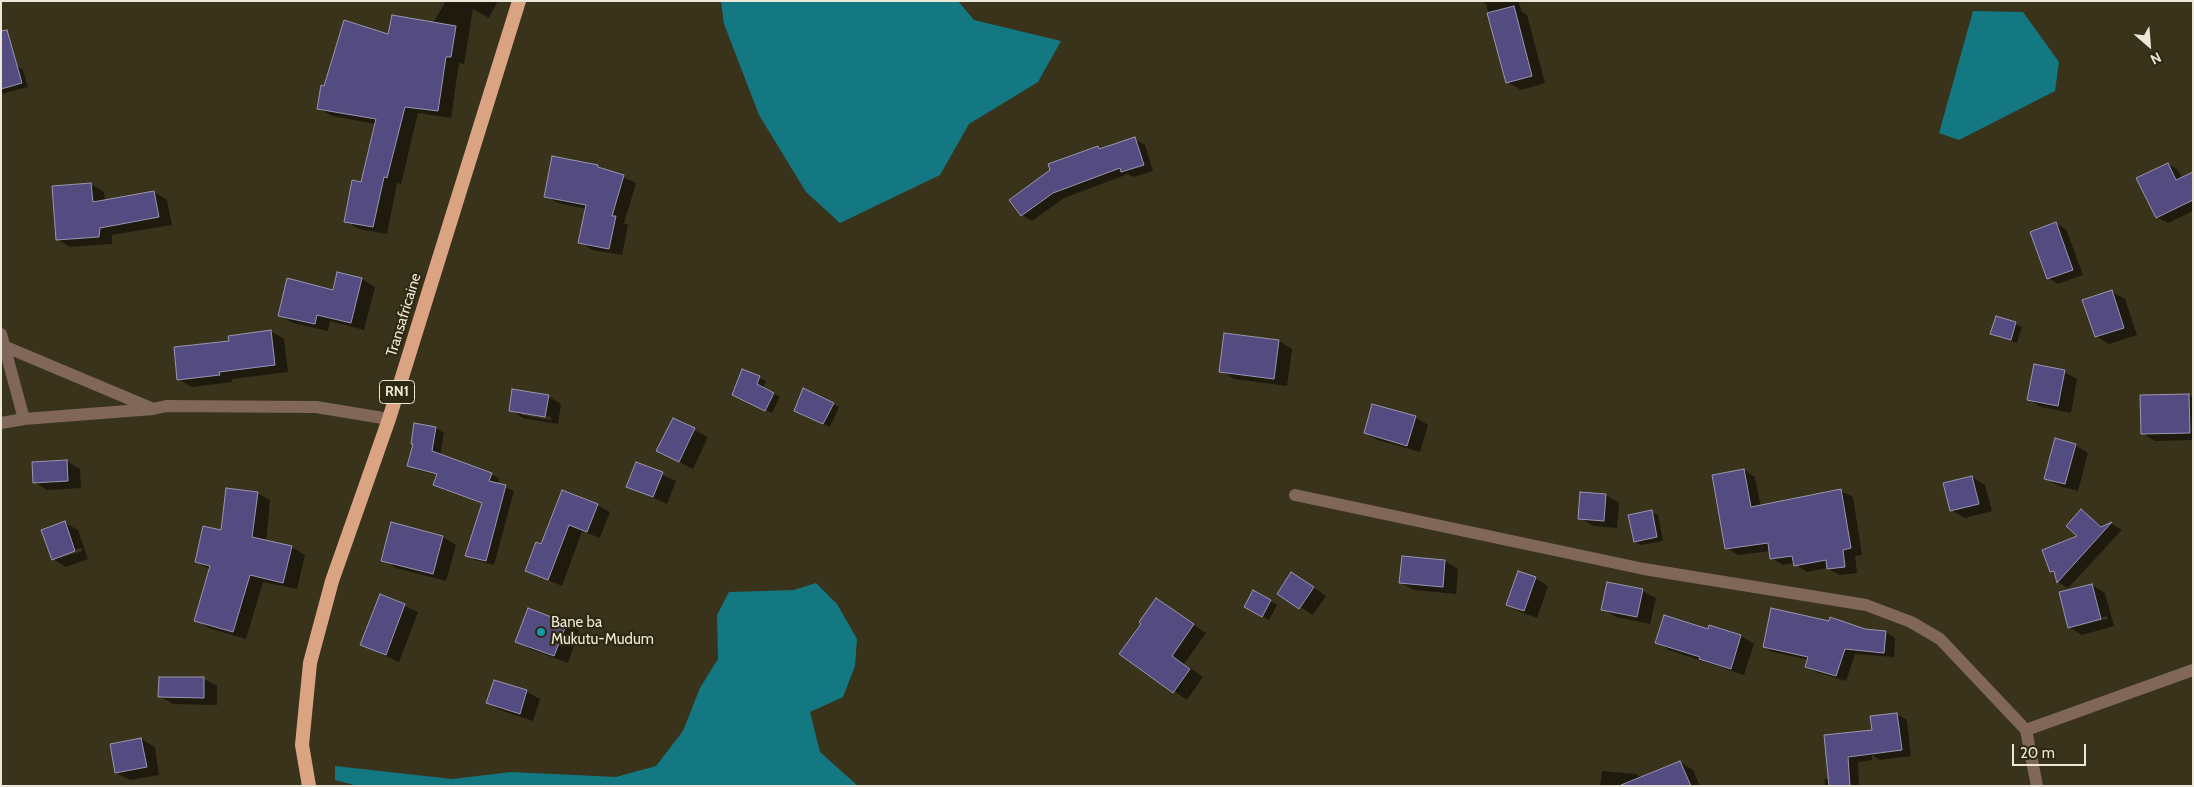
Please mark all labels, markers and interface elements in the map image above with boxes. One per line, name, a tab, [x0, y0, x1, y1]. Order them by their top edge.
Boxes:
north arrow	[2124, 20, 2174, 70]
text: N	[2147, 48, 2164, 69]
street label: Transafricaine	[383, 271, 425, 359]
road number: RN1	[380, 381, 414, 404]
place label: Bane ba Mukutu-Mudum	[551, 614, 654, 649]
marker: Bane ba Mukutu-Mudum	[535, 626, 547, 638]
scale bar	[2014, 734, 2088, 766]
text: 20 m	[2020, 744, 2055, 762]

